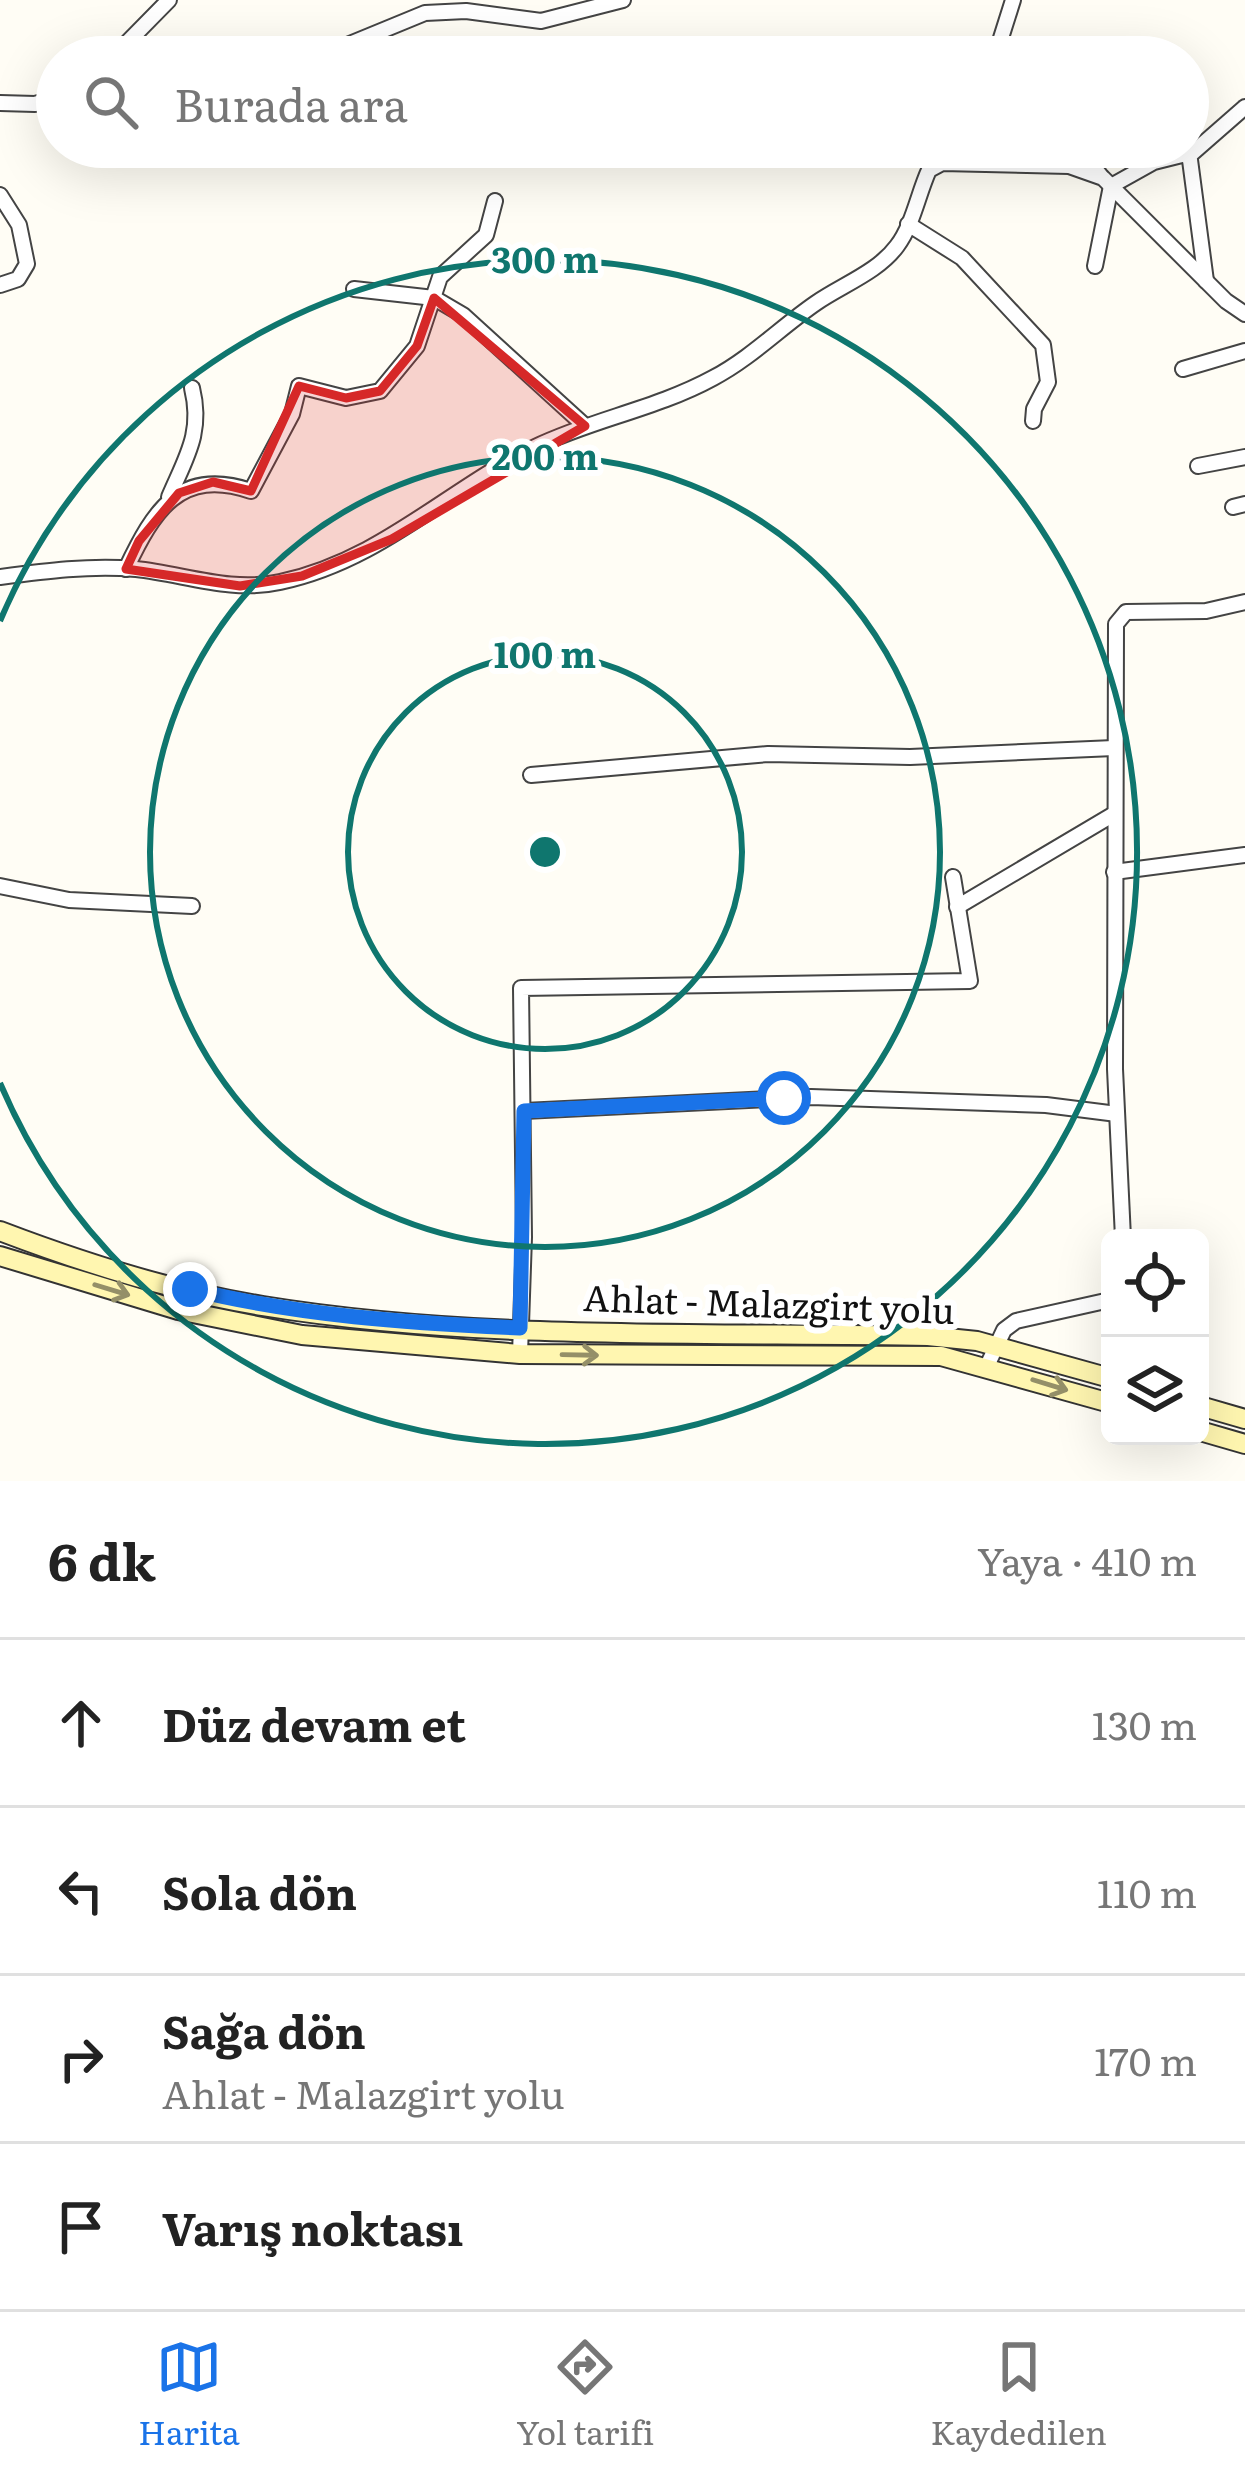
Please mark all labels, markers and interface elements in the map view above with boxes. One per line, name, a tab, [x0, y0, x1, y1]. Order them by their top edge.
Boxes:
search box	[36, 36, 1209, 168]
icon: search	[78, 69, 144, 135]
text: Burada ara	[174, 69, 408, 136]
text: 300 m	[491, 231, 599, 284]
text: 200 m	[492, 428, 598, 481]
text: 100 m	[494, 626, 596, 679]
centre of rings	[524, 831, 566, 873]
route start	[757, 1071, 811, 1125]
map controls	[1101, 1229, 1209, 1445]
button: locate	[1101, 1229, 1209, 1337]
route end	[163, 1262, 217, 1316]
street label: Ahlat - Malazgirt yolu	[582, 1269, 956, 1335]
one-way arrow	[92, 1280, 130, 1302]
button: layers	[1101, 1337, 1209, 1445]
one-way arrow	[560, 1343, 599, 1366]
one-way arrow	[1030, 1375, 1068, 1397]
text: 6 dk	[48, 1521, 156, 1597]
text: Yaya · 410 m	[977, 1530, 1197, 1588]
text: Düz devam et	[162, 1689, 466, 1756]
icon: ahead	[48, 1690, 114, 1756]
text: 130 m	[1092, 1694, 1197, 1752]
text: Sola dön	[162, 1857, 357, 1924]
icon: left	[48, 1858, 114, 1924]
text: 110 m	[1097, 1862, 1197, 1920]
text: Sağa dön	[162, 1996, 366, 2063]
icon: right	[48, 2026, 114, 2092]
text: 170 m	[1094, 2030, 1197, 2088]
text: Ahlat - Malazgirt yolu	[162, 2063, 565, 2121]
text: Varış noktası	[162, 2193, 463, 2260]
icon: arrive	[48, 2194, 114, 2260]
tab: Harita	[138, 2334, 240, 2455]
tab: Yol tarifi	[516, 2334, 654, 2455]
tab: Kaydedilen	[930, 2334, 1107, 2455]

